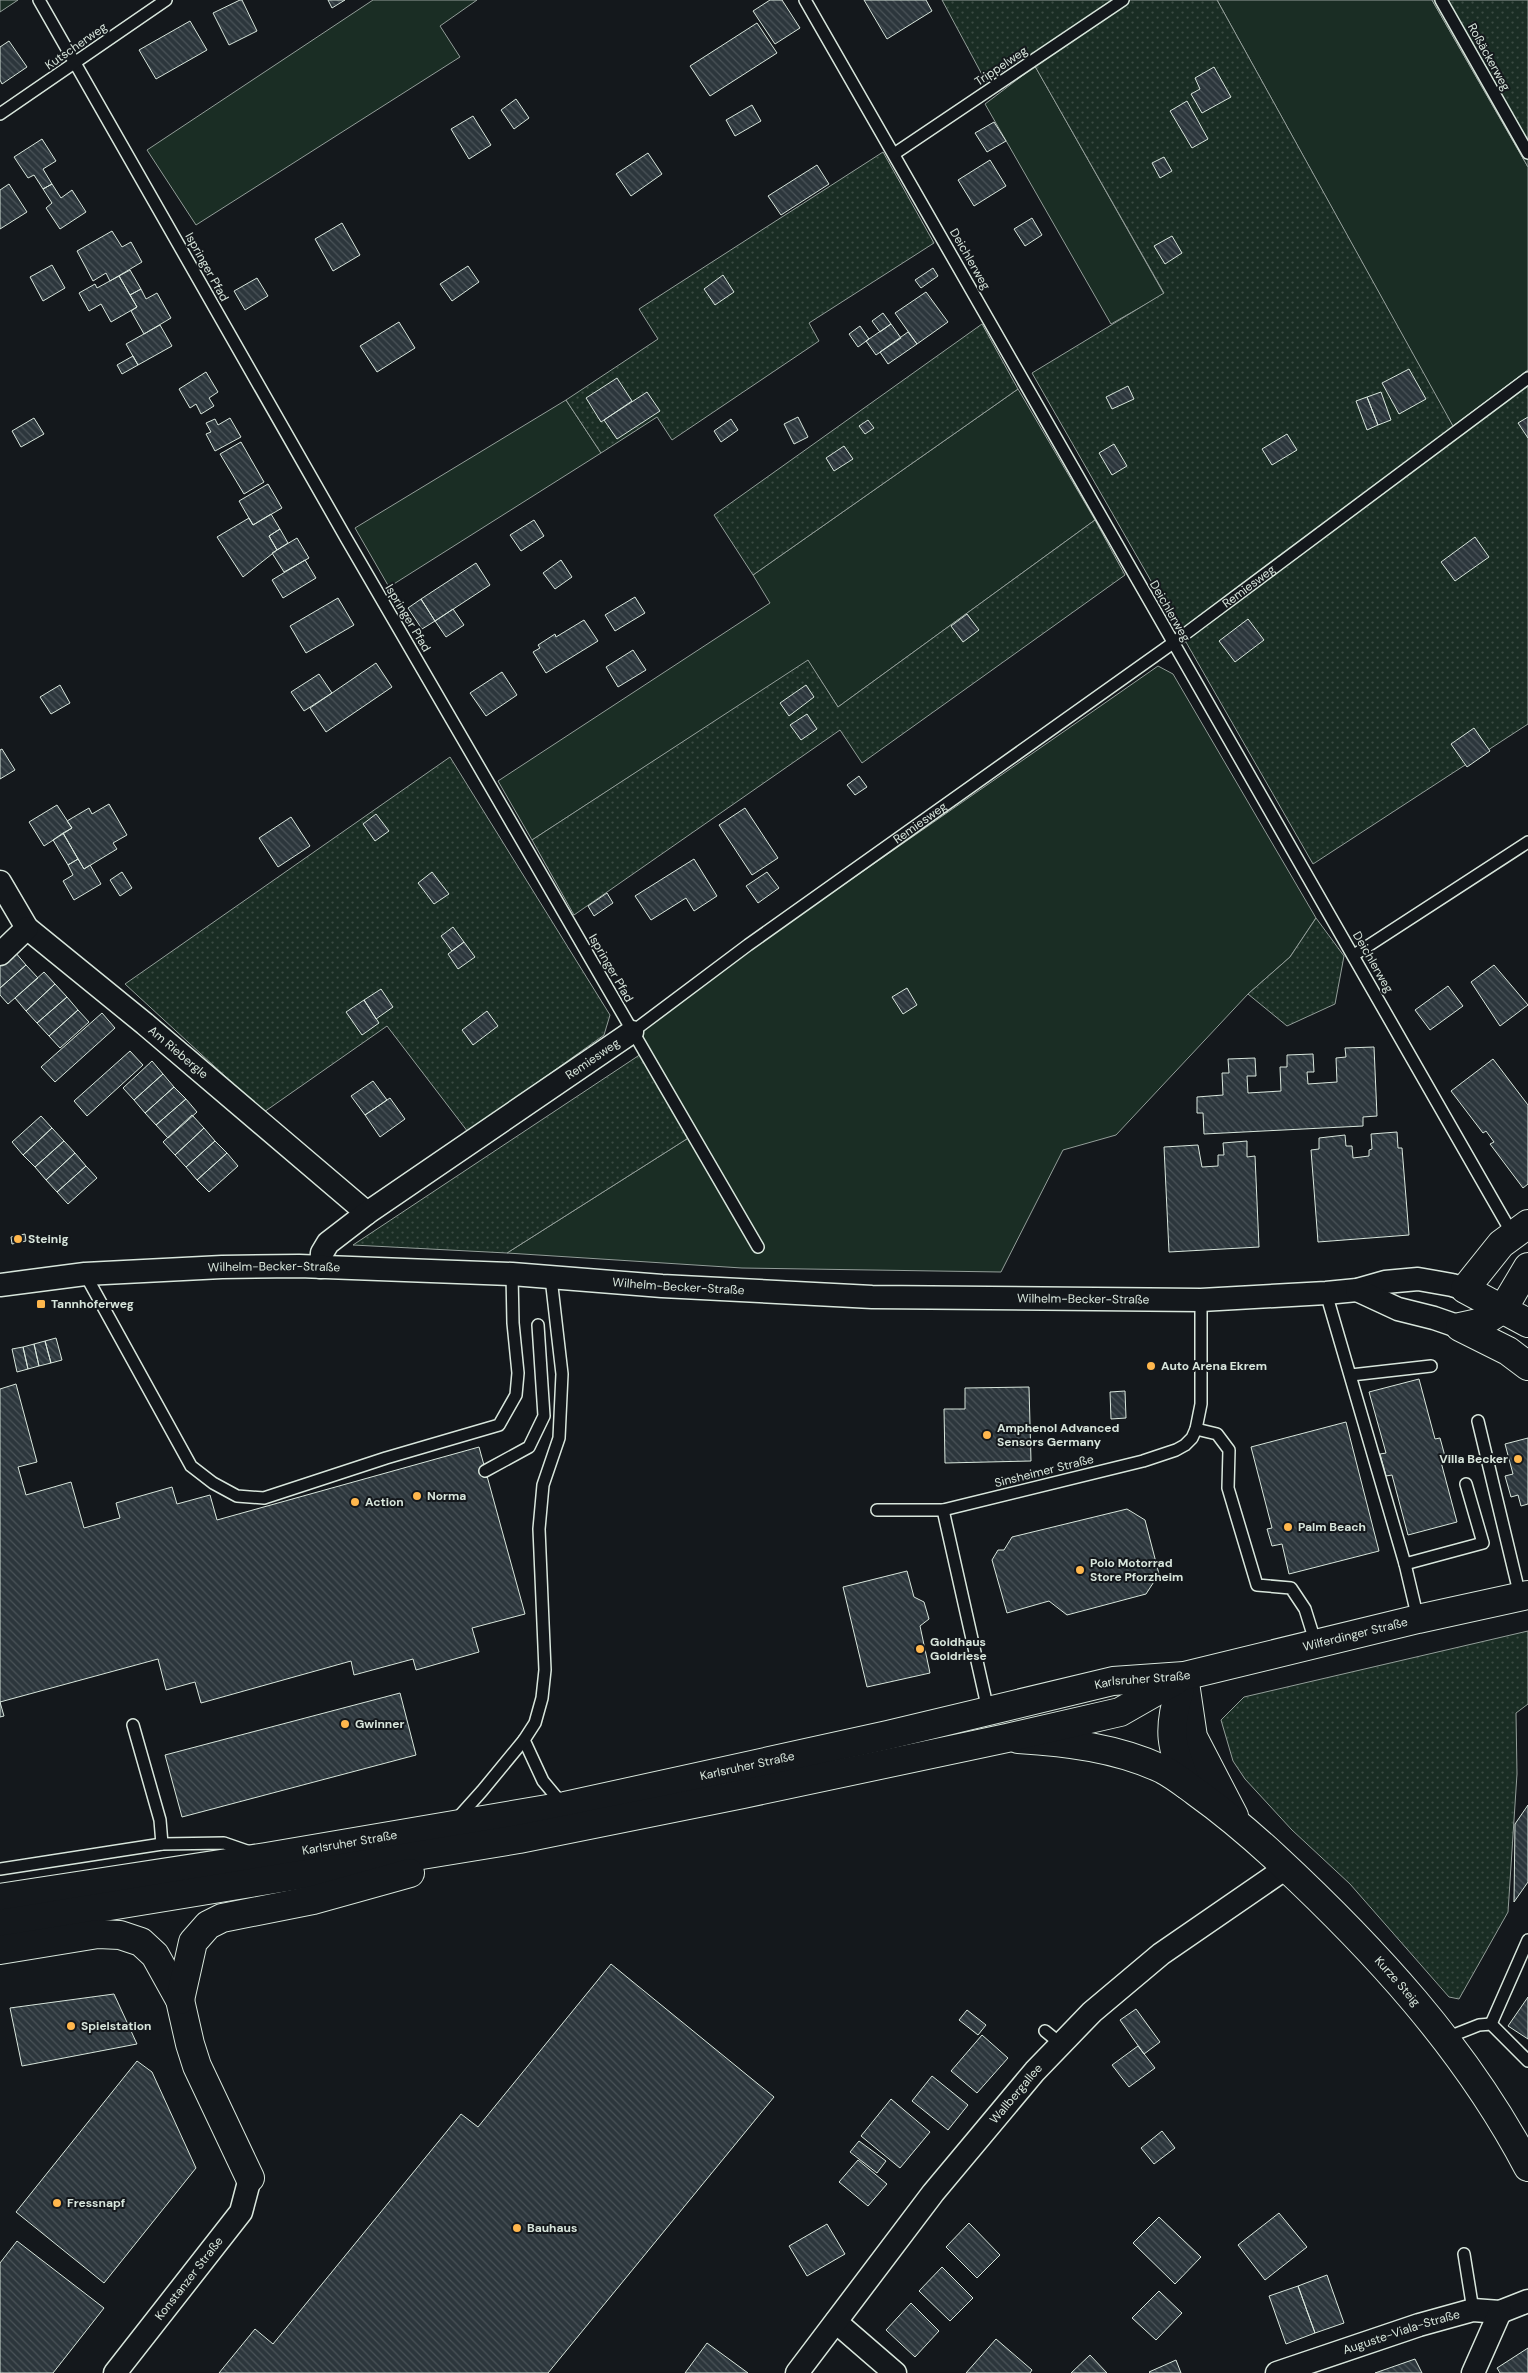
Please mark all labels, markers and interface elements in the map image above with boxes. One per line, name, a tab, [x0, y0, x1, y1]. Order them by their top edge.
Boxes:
street label: Kutscherweg	[42, 19, 110, 73]
street label: Roßäckerweg	[1464, 21, 1514, 94]
street label: Trippelweg	[972, 42, 1031, 89]
street label: Deichlerweg	[946, 226, 994, 293]
street label: Ispringer Pfad	[182, 230, 232, 304]
street label: Remiesweg	[1219, 561, 1279, 611]
street label: Deichlerweg	[1146, 578, 1194, 645]
street label: Ispringer Pfad	[381, 581, 435, 655]
street label: Remiesweg	[890, 798, 950, 847]
street label: Deichlerweg	[1349, 929, 1397, 996]
street label: Ispringer Pfad	[585, 931, 637, 1005]
street label: Am Riebergle	[145, 1022, 211, 1082]
street label: Remiesweg	[562, 1035, 623, 1083]
place label: Steinig	[28, 1231, 69, 1247]
marker: Steinig	[12, 1233, 24, 1245]
street label: Wilhelm-Becker-Straße	[207, 1258, 341, 1276]
street label: Wilhelm-Becker-Straße	[612, 1274, 745, 1298]
street label: Wilhelm-Becker-Straße	[1017, 1290, 1150, 1308]
place label: Tannhoferweg	[51, 1296, 134, 1312]
marker: Tannhoferweg	[35, 1298, 47, 1310]
place label: Auto Arena Ekrem	[1161, 1358, 1267, 1374]
marker: Auto Arena Ekrem	[1145, 1360, 1157, 1372]
place label: Amphenol Advanced Sensors Germany	[997, 1420, 1120, 1450]
marker: Amphenol Advanced Sensors Germany	[981, 1429, 993, 1441]
street label: Sinsheimer Straße	[993, 1451, 1095, 1491]
place label: Villa Becker	[1439, 1451, 1508, 1467]
marker: Villa Becker	[1512, 1453, 1524, 1465]
place label: Norma	[427, 1488, 466, 1504]
marker: Norma	[411, 1490, 423, 1502]
place label: Action	[365, 1494, 404, 1510]
marker: Action	[349, 1496, 361, 1508]
place label: Palm Beach	[1298, 1519, 1366, 1535]
marker: Palm Beach	[1282, 1521, 1294, 1533]
place label: Polo Motorrad Store Pforzheim	[1090, 1555, 1183, 1585]
marker: Polo Motorrad Store Pforzheim	[1074, 1564, 1086, 1576]
street label: Wilferdinger Straße	[1301, 1614, 1410, 1655]
place label: Goldhaus Goldriese	[930, 1634, 987, 1664]
marker: Goldhaus Goldriese	[914, 1643, 926, 1655]
street label: Karlsruher Straße	[1093, 1667, 1192, 1693]
place label: Gwinner	[355, 1716, 404, 1732]
marker: Gwinner	[339, 1718, 351, 1730]
street label: Karlsruher Straße	[698, 1748, 796, 1784]
street label: Karlsruher Straße	[301, 1827, 399, 1859]
street label: Kurze Steig	[1371, 1953, 1424, 2010]
place label: Spielstation	[81, 2018, 151, 2034]
marker: Spielstation	[65, 2020, 77, 2032]
street label: Wallbergallee	[986, 2060, 1046, 2127]
place label: Fressnapf	[67, 2195, 125, 2211]
marker: Fressnapf	[51, 2197, 63, 2209]
place label: Bauhaus	[527, 2220, 577, 2236]
marker: Bauhaus	[511, 2222, 523, 2234]
street label: Konstanzer Straße	[151, 2233, 227, 2324]
street label: Auguste-Viala-Straße	[1341, 2306, 1462, 2358]

